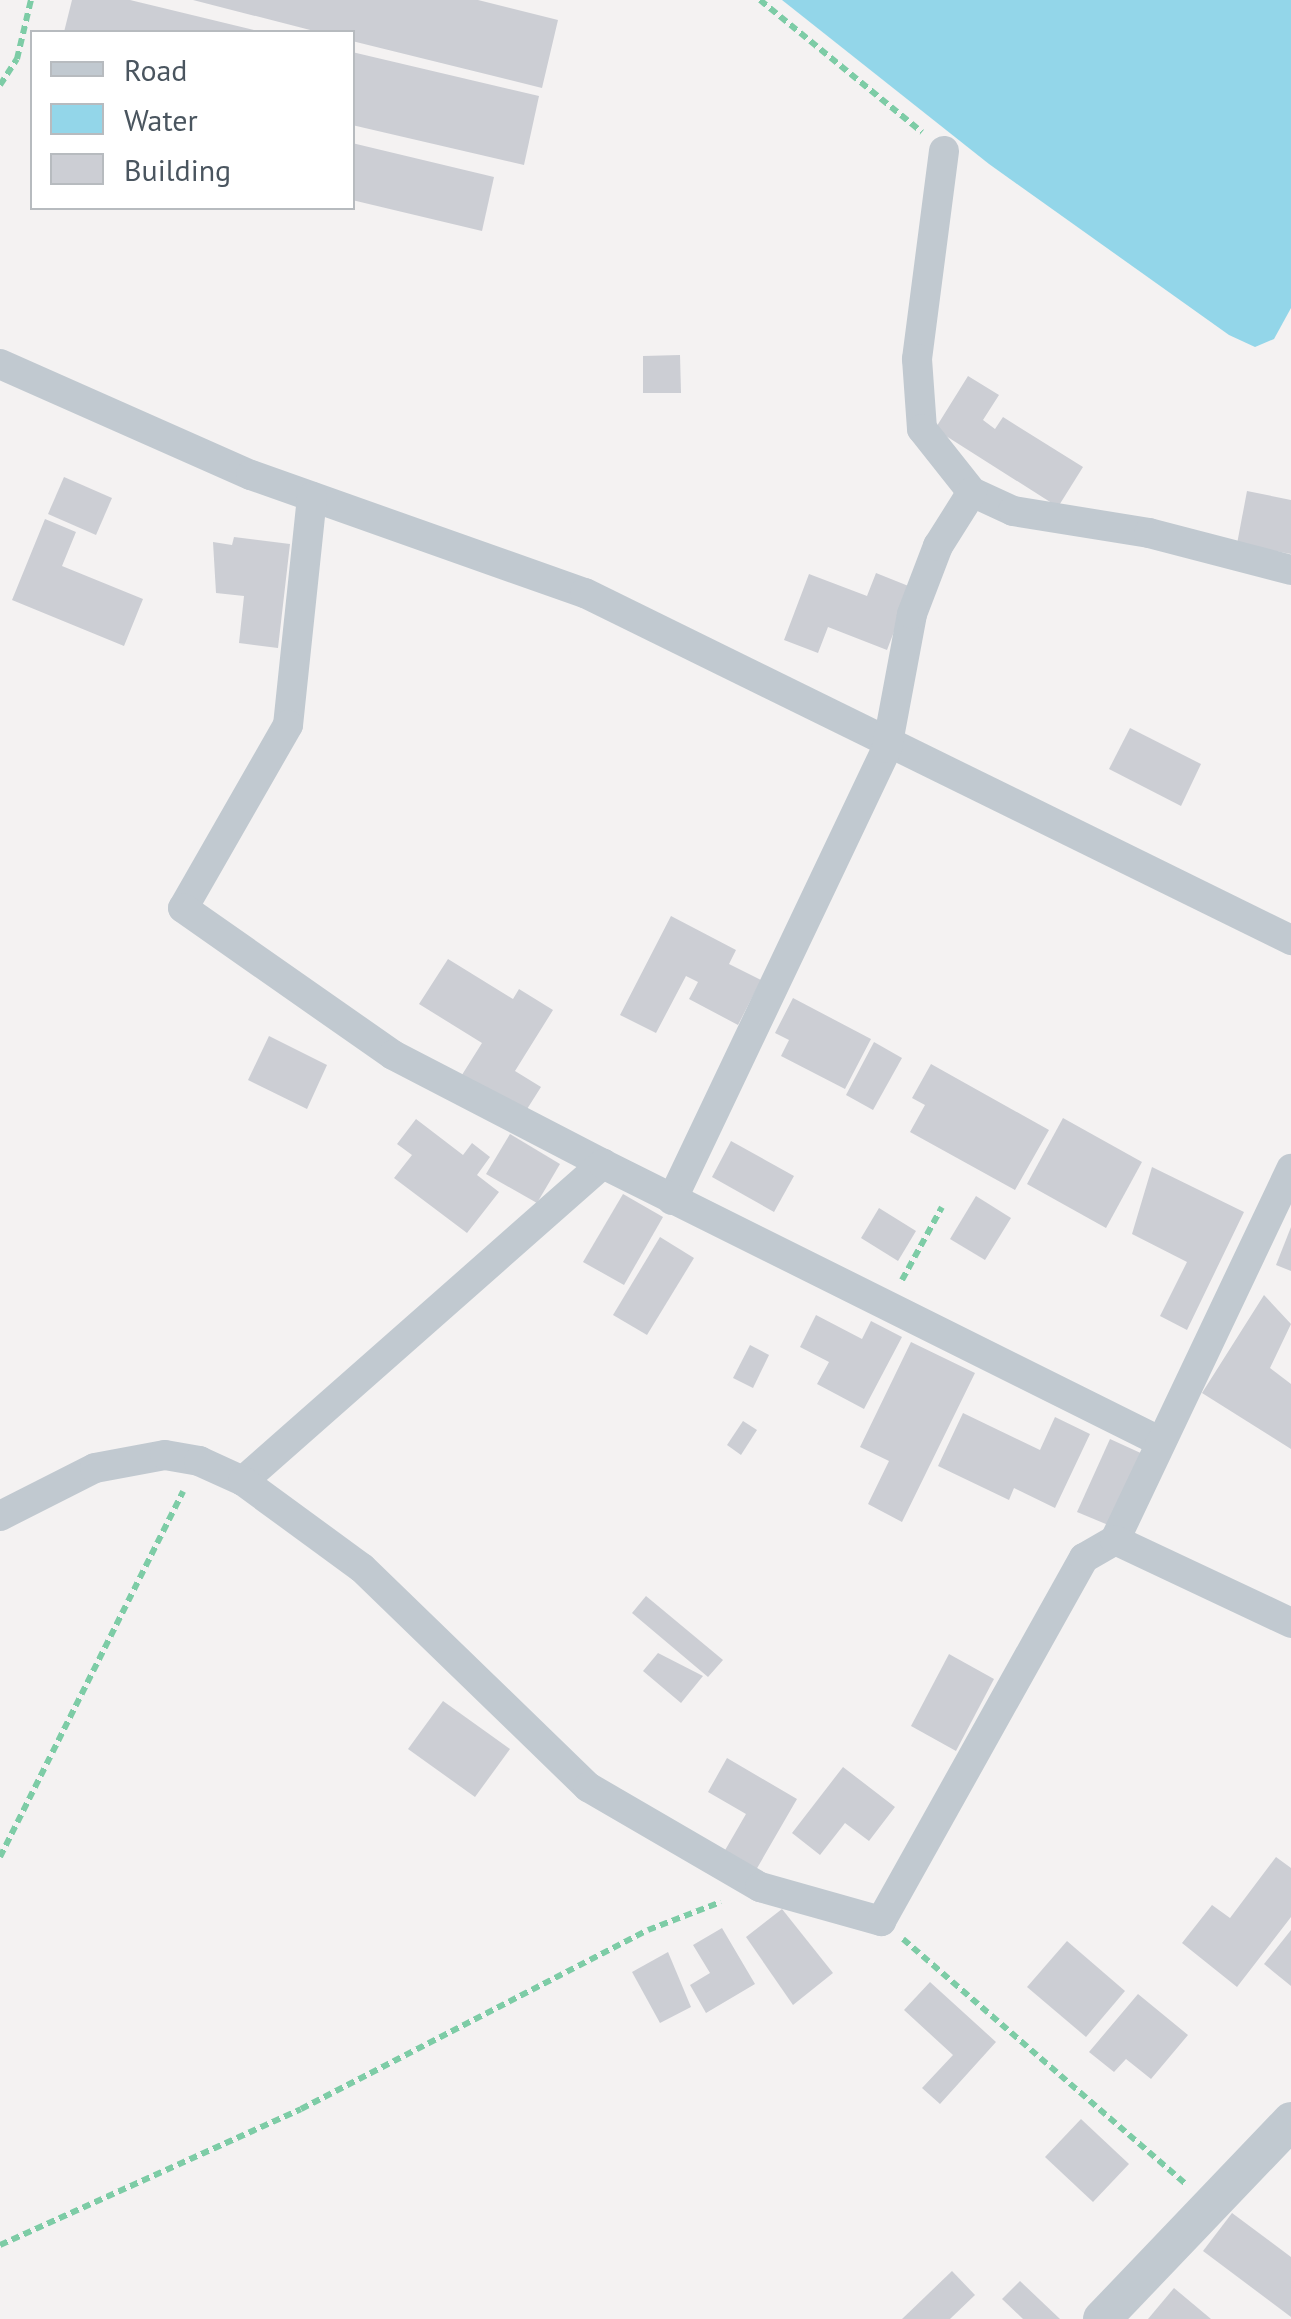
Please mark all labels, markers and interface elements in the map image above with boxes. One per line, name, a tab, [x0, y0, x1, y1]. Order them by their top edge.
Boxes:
legend	[30, 30, 355, 210]
text: Road	[124, 50, 188, 89]
text: Water	[124, 100, 198, 139]
text: Building	[124, 150, 231, 189]

